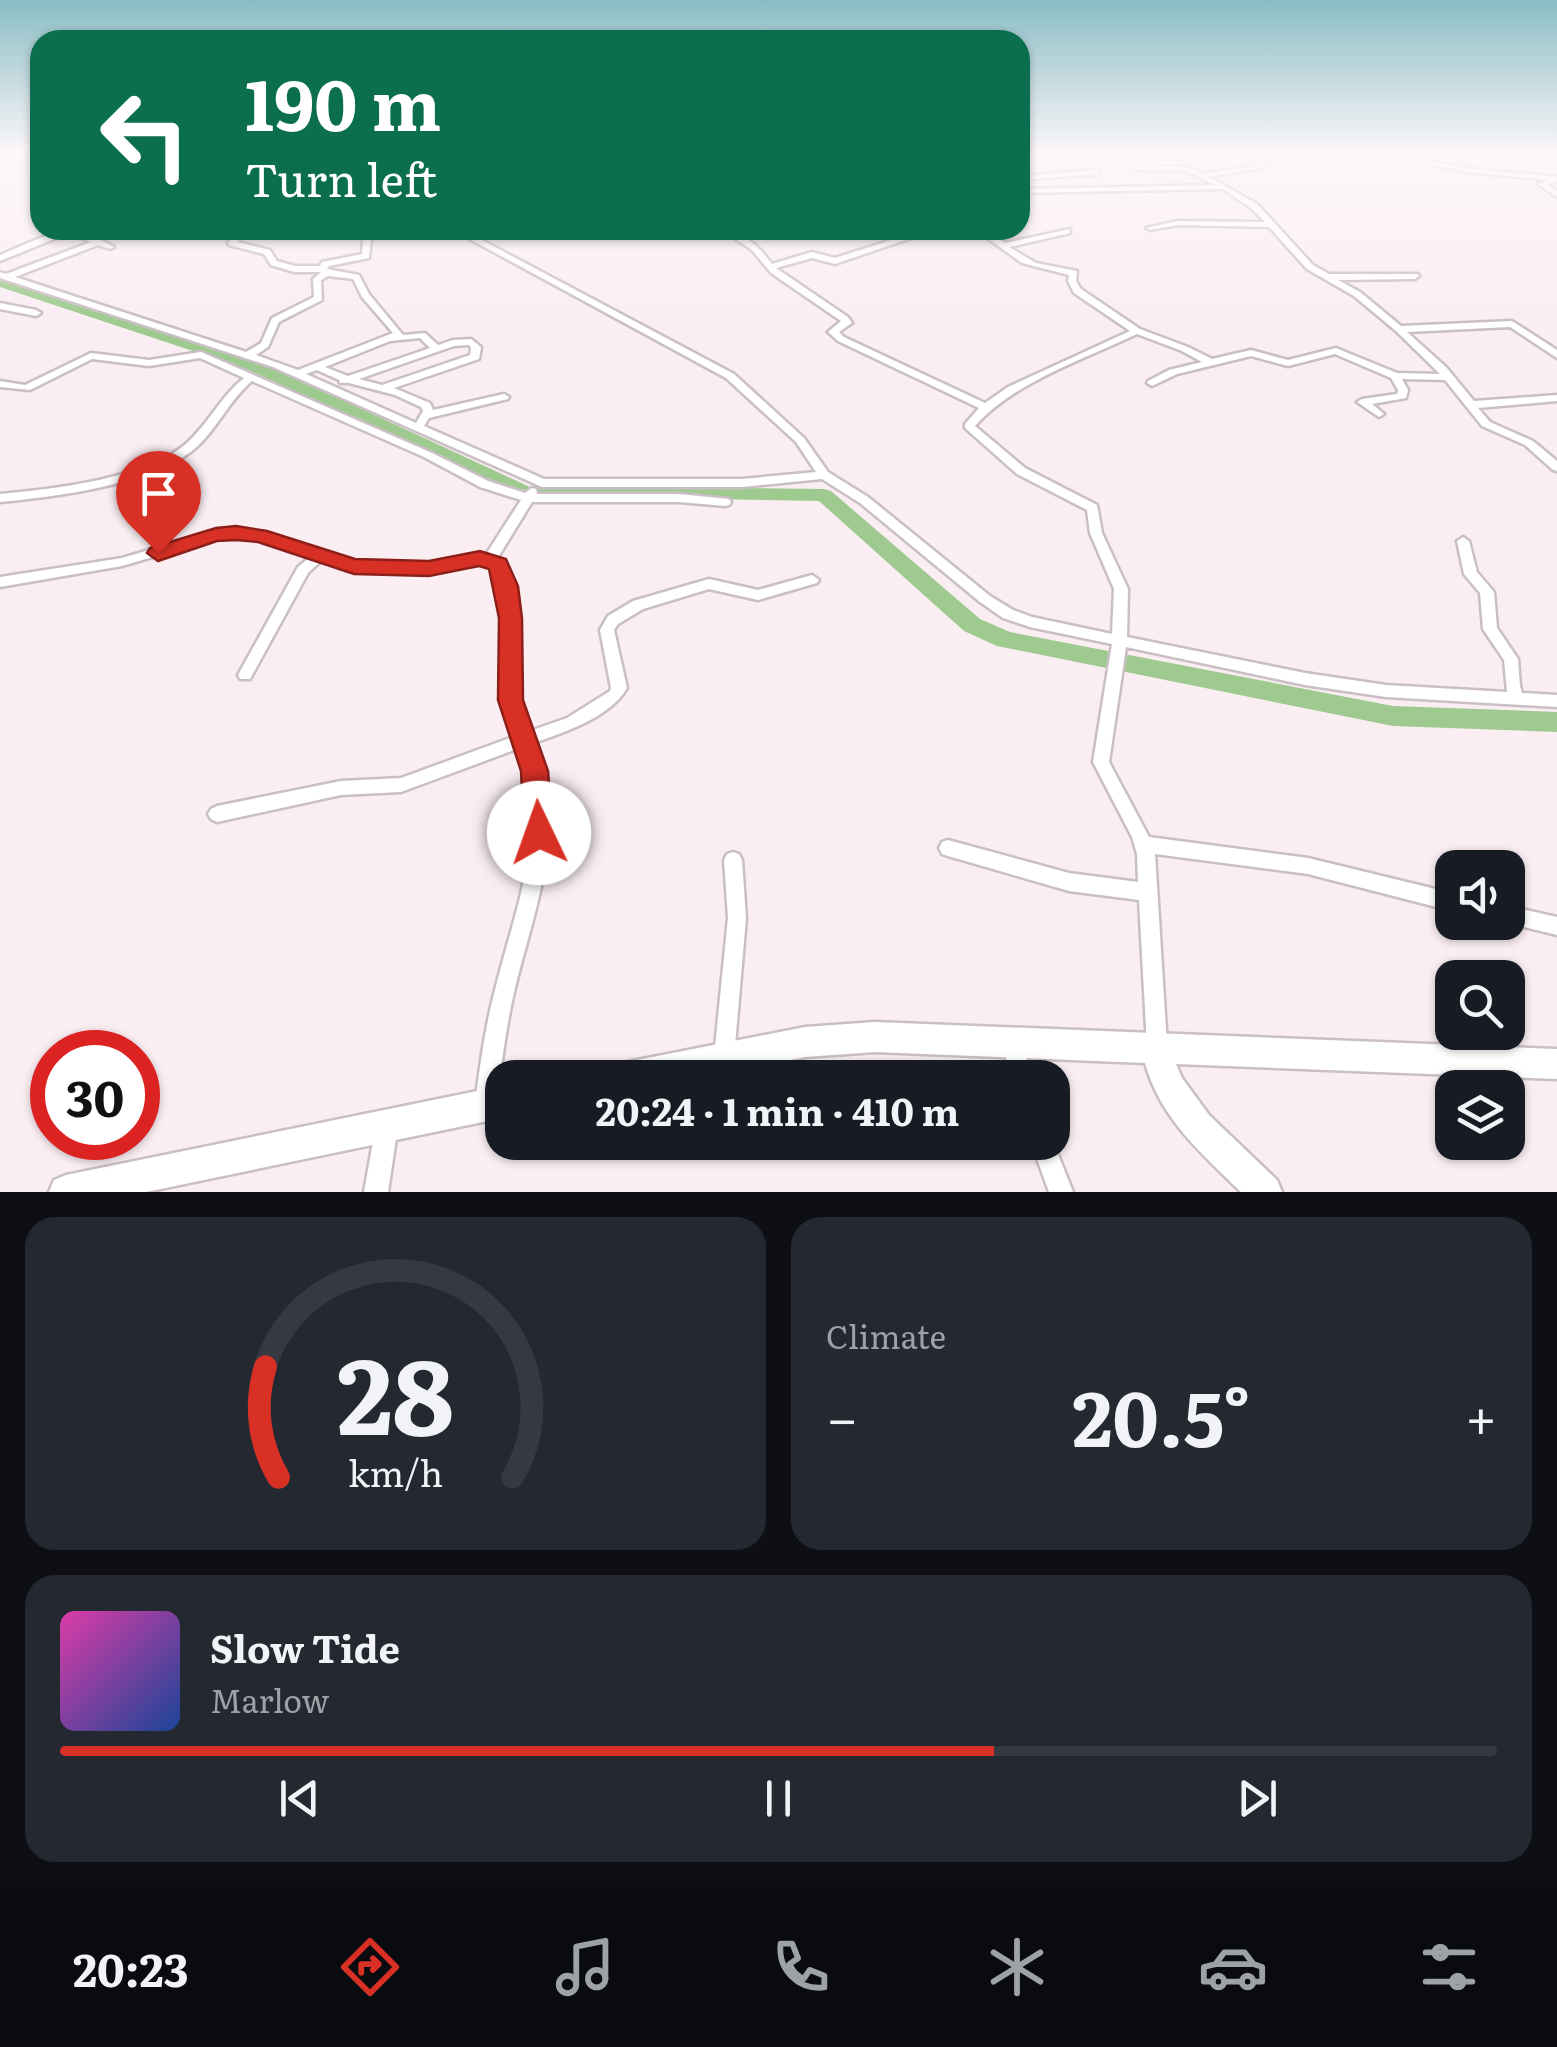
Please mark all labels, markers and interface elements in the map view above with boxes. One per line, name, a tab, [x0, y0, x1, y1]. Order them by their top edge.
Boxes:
text: 190 m	[245, 49, 441, 153]
icon: left	[80, 70, 210, 200]
text: Turn left	[245, 144, 437, 211]
pin	[116, 451, 201, 554]
icon: arrive	[131, 466, 186, 521]
position arrow	[487, 781, 591, 885]
map controls	[1435, 850, 1525, 1160]
button: sound	[1435, 850, 1525, 940]
button: search	[1435, 960, 1525, 1050]
speed limit sign: 30	[30, 1030, 160, 1160]
button: layers	[1435, 1070, 1525, 1160]
text: 20:24 · 1 min · 410 m	[596, 1081, 959, 1138]
text: Climate	[826, 1311, 946, 1359]
text: 28	[337, 1313, 454, 1467]
text: 20.5°	[1072, 1359, 1251, 1470]
text: −	[826, 1374, 858, 1456]
text: +	[1465, 1374, 1497, 1456]
text: km/h	[348, 1445, 443, 1498]
text: Slow Tide	[210, 1618, 400, 1675]
text: Marlow	[210, 1675, 329, 1723]
icon: previous	[272, 1771, 327, 1826]
icon: pause	[751, 1771, 806, 1826]
icon: next	[1230, 1771, 1285, 1826]
icon: directions	[335, 1932, 405, 2002]
icon: music	[550, 1932, 620, 2002]
icon: phone	[766, 1932, 836, 2002]
icon: climate	[982, 1932, 1052, 2002]
icon: car	[1198, 1932, 1268, 2002]
icon: filters	[1414, 1932, 1484, 2002]
text: 20:23	[73, 1934, 189, 2001]

